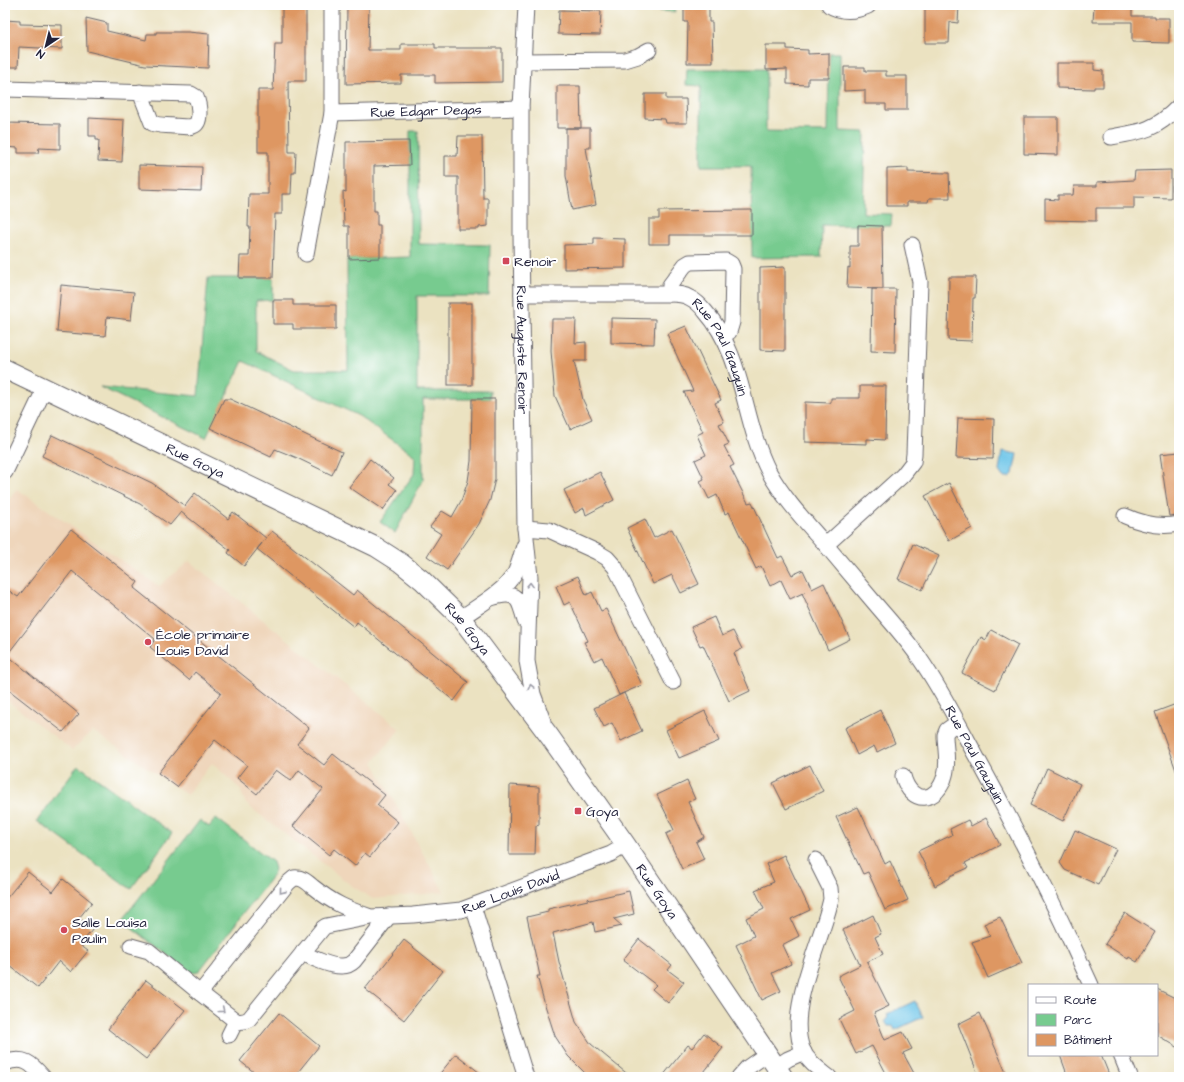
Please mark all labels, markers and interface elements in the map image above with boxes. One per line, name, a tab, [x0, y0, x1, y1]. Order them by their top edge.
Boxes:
north arrow	[26, 26, 66, 66]
text: N	[33, 46, 48, 62]
street label: Rue Edgar Degas	[370, 100, 482, 123]
place label: Renoir	[514, 252, 557, 272]
marker: Renoir	[501, 256, 511, 266]
street label: Rue Auguste Renoir	[511, 285, 532, 415]
street label: Rue Paul Gauguin	[687, 294, 752, 398]
street label: Rue Goya	[162, 439, 227, 484]
one-way arrow	[526, 582, 534, 588]
street label: Rue Goya	[440, 598, 494, 660]
place label: École primaire Louis David	[156, 625, 250, 661]
marker: École primaire Louis David	[143, 637, 153, 647]
one-way arrow	[528, 684, 536, 690]
street label: Rue Paul Gauguin	[940, 702, 1009, 807]
place label: Goya	[586, 802, 618, 822]
marker: Goya	[573, 806, 583, 816]
street label: Rue Goya	[631, 860, 682, 923]
street label: Rue Louis David	[459, 865, 562, 920]
one-way arrow	[279, 886, 286, 893]
place label: Salle Louisa Paulin	[72, 913, 147, 949]
marker: Salle Louisa Paulin	[59, 925, 69, 935]
legend	[1028, 984, 1158, 1056]
text: Route	[1064, 992, 1097, 1009]
one-way arrow	[217, 1005, 224, 1012]
text: Parc	[1064, 1012, 1092, 1029]
text: Bâtiment	[1064, 1032, 1112, 1049]

